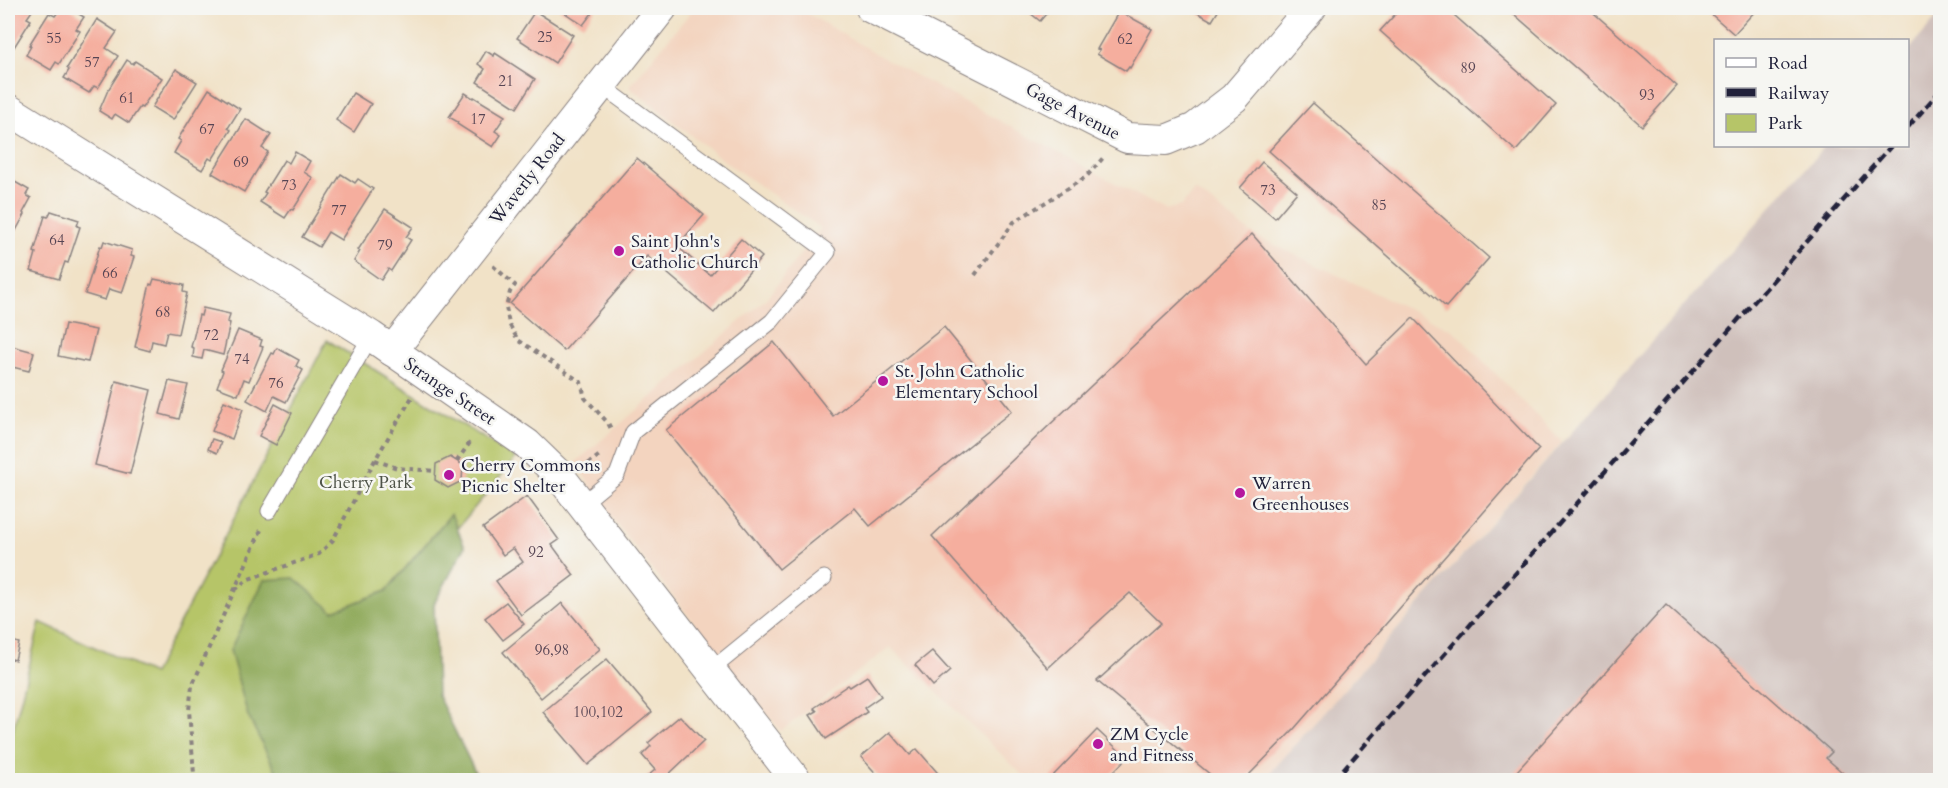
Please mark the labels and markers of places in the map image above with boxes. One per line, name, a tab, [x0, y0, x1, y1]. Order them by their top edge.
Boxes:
place label: Saint John's Catholic Church	[631, 229, 759, 275]
marker: Saint John's Catholic Church	[612, 244, 626, 258]
place label: St. John Catholic Elementary School	[895, 359, 1038, 405]
marker: St. John Catholic Elementary School	[876, 374, 890, 388]
place label: Cherry Commons Picnic Shelter	[461, 453, 600, 499]
marker: Cherry Commons Picnic Shelter	[442, 468, 456, 482]
place label: Warren Greenhouses	[1251, 471, 1349, 517]
marker: Warren Greenhouses	[1233, 486, 1247, 500]
place label: ZM Cycle and Fitness	[1110, 722, 1194, 768]
marker: ZM Cycle and Fitness	[1091, 737, 1105, 751]

